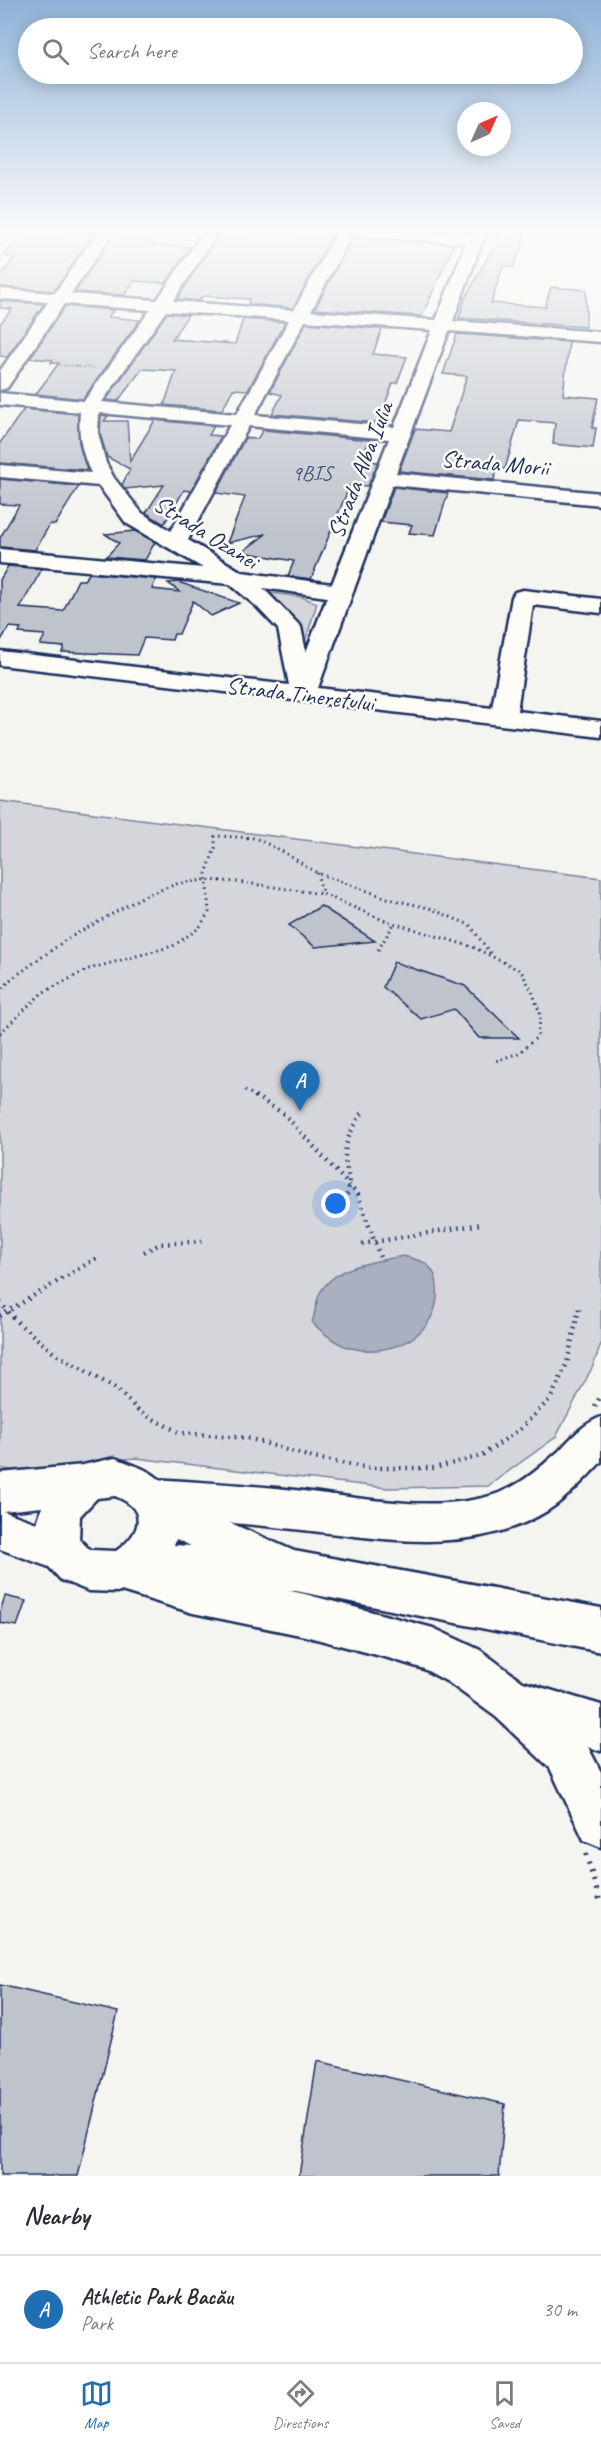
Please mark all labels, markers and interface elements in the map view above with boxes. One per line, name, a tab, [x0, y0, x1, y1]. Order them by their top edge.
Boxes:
search box	[18, 18, 583, 84]
icon: search	[39, 35, 72, 68]
text: Search here	[87, 37, 177, 65]
north arrow	[457, 102, 511, 156]
street label: Strada Alba Iulia	[320, 396, 400, 542]
street label: Strada Morii	[440, 443, 552, 483]
house number: 9BIS	[292, 459, 336, 487]
street label: Strada Ozanei	[148, 488, 266, 577]
street label: Strada Tineretului	[224, 670, 378, 718]
pin: A	[280, 1062, 320, 1111]
your location	[321, 1189, 350, 1218]
text: Nearby	[24, 2199, 89, 2232]
text: Athletic Park Bacău	[81, 2283, 233, 2311]
text: A	[38, 2297, 49, 2322]
text: 30 m	[543, 2297, 577, 2322]
text: Park	[81, 2311, 113, 2336]
tab: Map	[80, 2377, 113, 2433]
tab: Directions	[273, 2377, 328, 2433]
tab: Saved	[488, 2377, 521, 2433]

